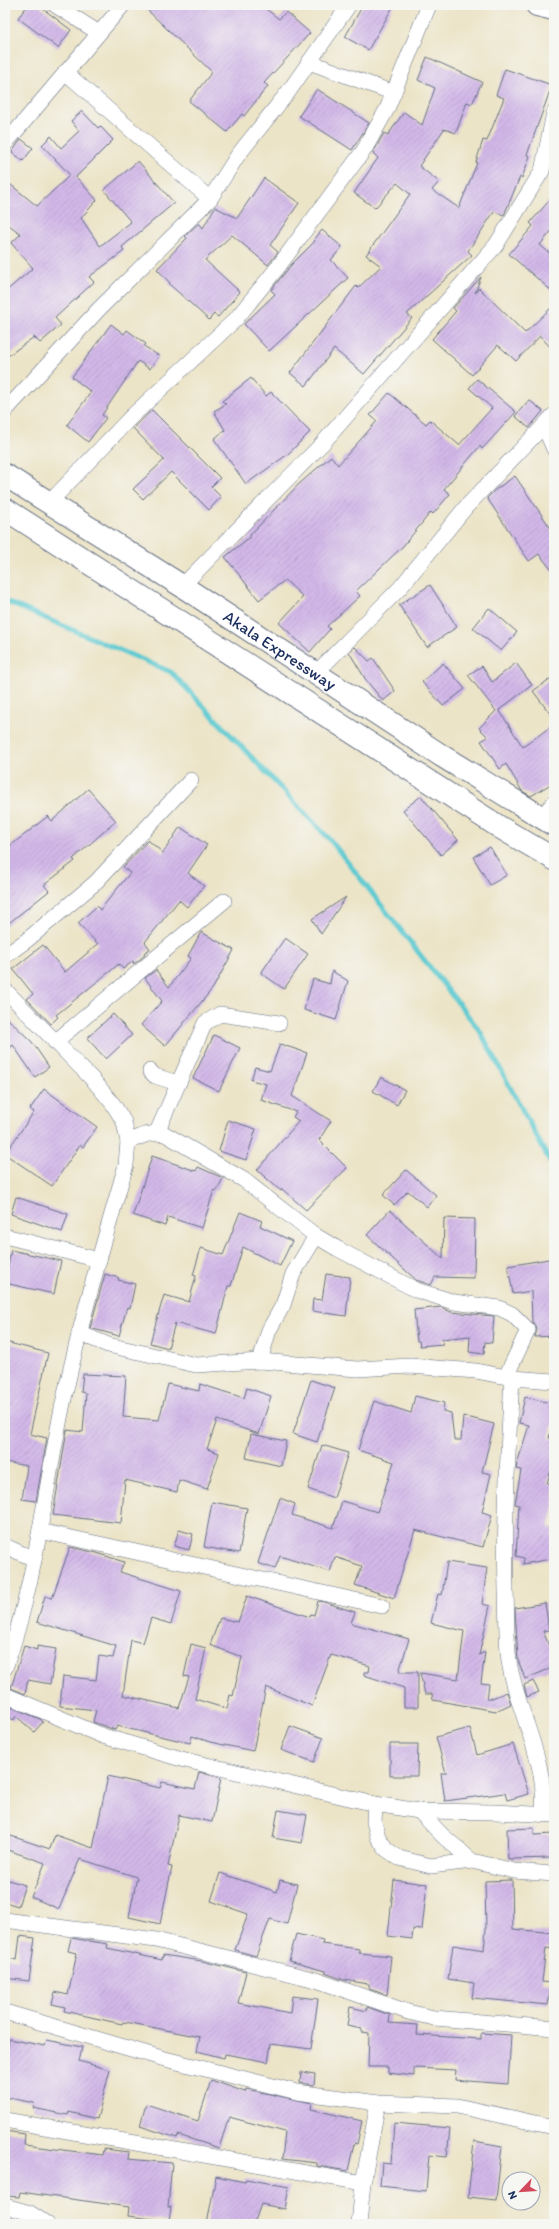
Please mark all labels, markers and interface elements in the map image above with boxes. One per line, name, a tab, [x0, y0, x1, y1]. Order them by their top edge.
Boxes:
street label: Akala Expressway	[220, 606, 340, 694]
north arrow	[501, 2171, 541, 2211]
text: N	[505, 2189, 520, 2201]

